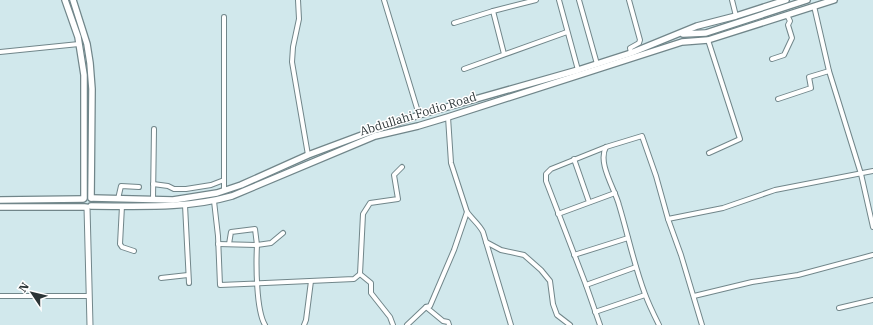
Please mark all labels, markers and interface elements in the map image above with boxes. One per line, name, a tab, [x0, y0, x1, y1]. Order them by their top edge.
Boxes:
street label: Abdullahi Fodio Road	[358, 89, 478, 138]
north arrow	[12, 273, 52, 313]
text: N	[16, 279, 32, 295]

